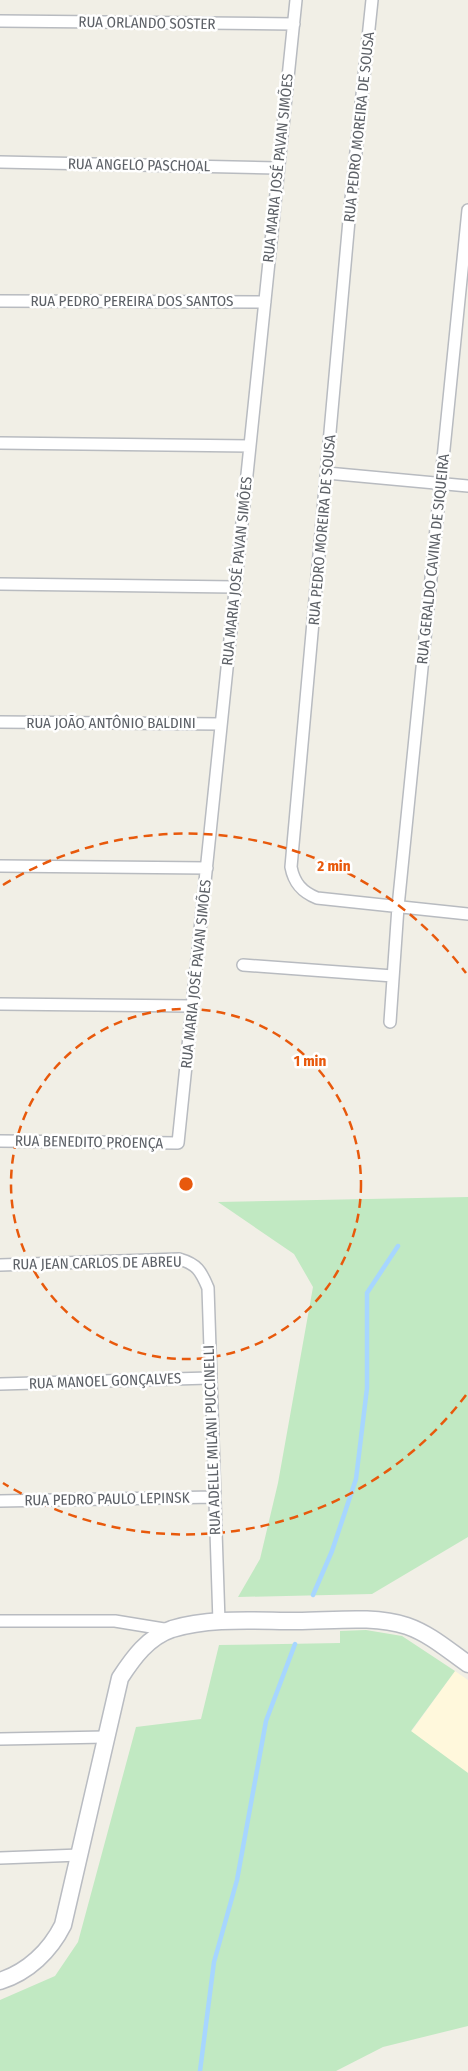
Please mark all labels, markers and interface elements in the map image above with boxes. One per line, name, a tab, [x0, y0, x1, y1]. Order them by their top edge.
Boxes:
street label: RUA ORLANDO SOSTER	[78, 13, 216, 33]
street label: RUA PEDRO MOREIRA DE SOUSA	[340, 31, 378, 223]
street label: RUA MARIA JOSÉ PAVAN SIMÕES	[259, 73, 297, 263]
street label: RUA ANGELO PASCHOAL	[68, 155, 211, 175]
street label: RUA PEDRO PEREIRA DOS SANTOS	[30, 292, 234, 310]
street label: RUA PEDRO MOREIRA DE SOUSA	[305, 434, 339, 626]
street label: RUA GERALDO CAVINA DE SIQUEIRA	[413, 453, 453, 665]
street label: RUA MARIA JOSÉ PAVAN SIMÕES	[218, 476, 256, 666]
street label: RUA JOÃO ANTÔNIO BALDINI	[26, 714, 196, 732]
text: 2 min	[316, 857, 351, 875]
street label: RUA MARIA JOSÉ PAVAN SIMÕES	[177, 879, 215, 1069]
text: 1 min	[294, 1052, 326, 1070]
street label: RUA BENEDITO PROENÇA	[15, 1132, 163, 1152]
centre of rings	[177, 1175, 195, 1193]
street label: RUA JEAN CARLOS DE ABREU	[12, 1253, 182, 1273]
street label: RUA ADELLE MILANI PUCCINELLI	[200, 1345, 224, 1535]
street label: RUA MANOEL GONÇALVES	[28, 1369, 182, 1393]
street label: RUA PEDRO PAULO LEPINSK	[24, 1489, 190, 1509]

